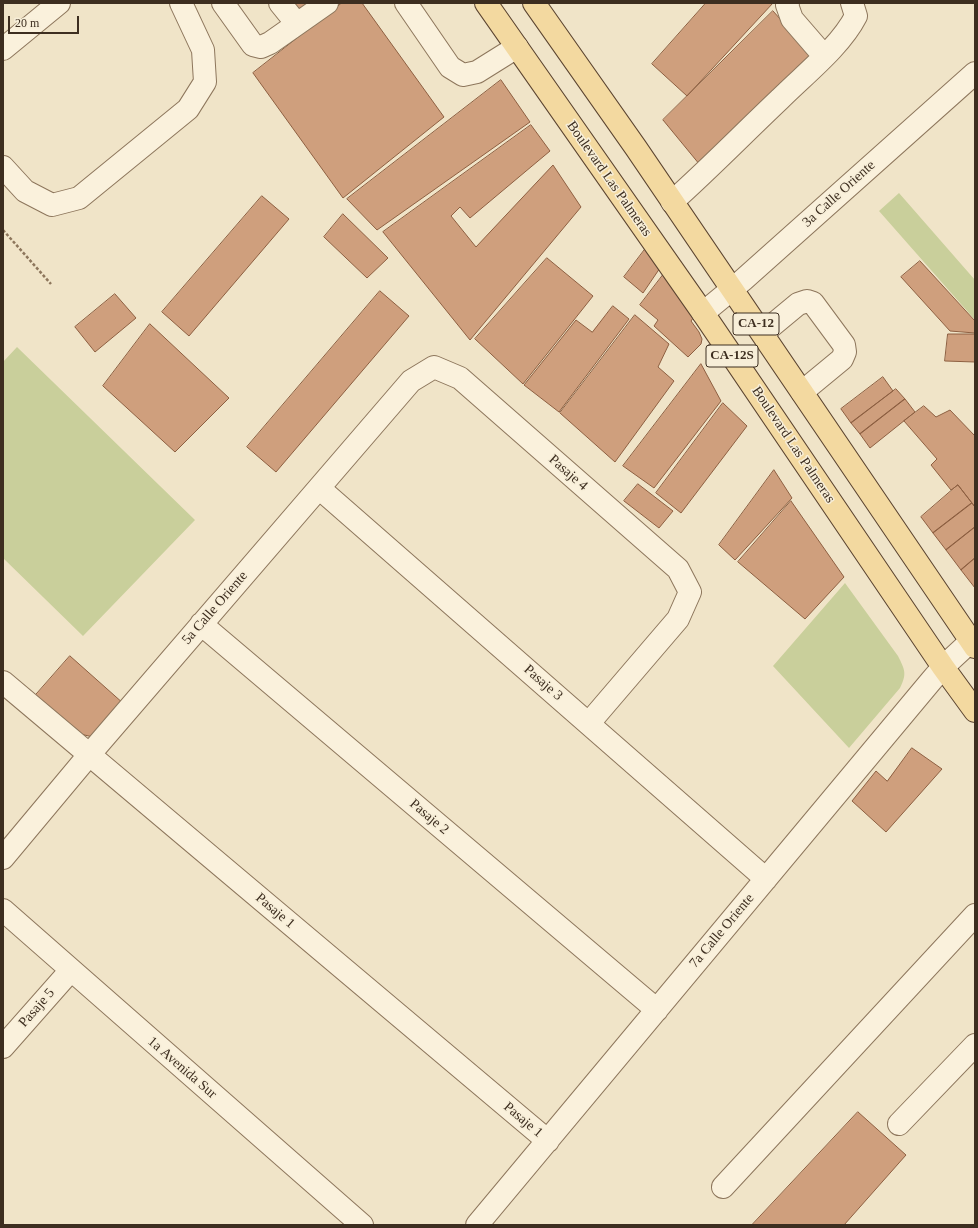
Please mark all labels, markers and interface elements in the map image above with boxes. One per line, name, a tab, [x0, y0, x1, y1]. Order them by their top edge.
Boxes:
scale bar	[10, 8, 81, 34]
text: 20 m	[15, 16, 39, 30]
street label: Boulevard Las Palmeras	[563, 118, 655, 240]
street label: 3a Calle Oriente	[799, 157, 879, 231]
road number: CA-12	[733, 313, 779, 335]
road number: CA-12S	[706, 345, 758, 367]
street label: Boulevard Las Palmeras	[748, 384, 838, 506]
street label: Pasaje 4	[545, 451, 591, 495]
street label: 5a Calle Oriente	[179, 568, 251, 648]
street label: Pasaje 3	[520, 661, 566, 705]
street label: Pasaje 2	[406, 796, 452, 838]
street label: Pasaje 1	[252, 890, 298, 932]
street label: 7a Calle Oriente	[686, 890, 758, 972]
street label: Pasaje 5	[15, 985, 59, 1031]
street label: 1a Avenida Sur	[144, 1033, 220, 1103]
street label: Pasaje 1	[500, 1099, 546, 1141]

